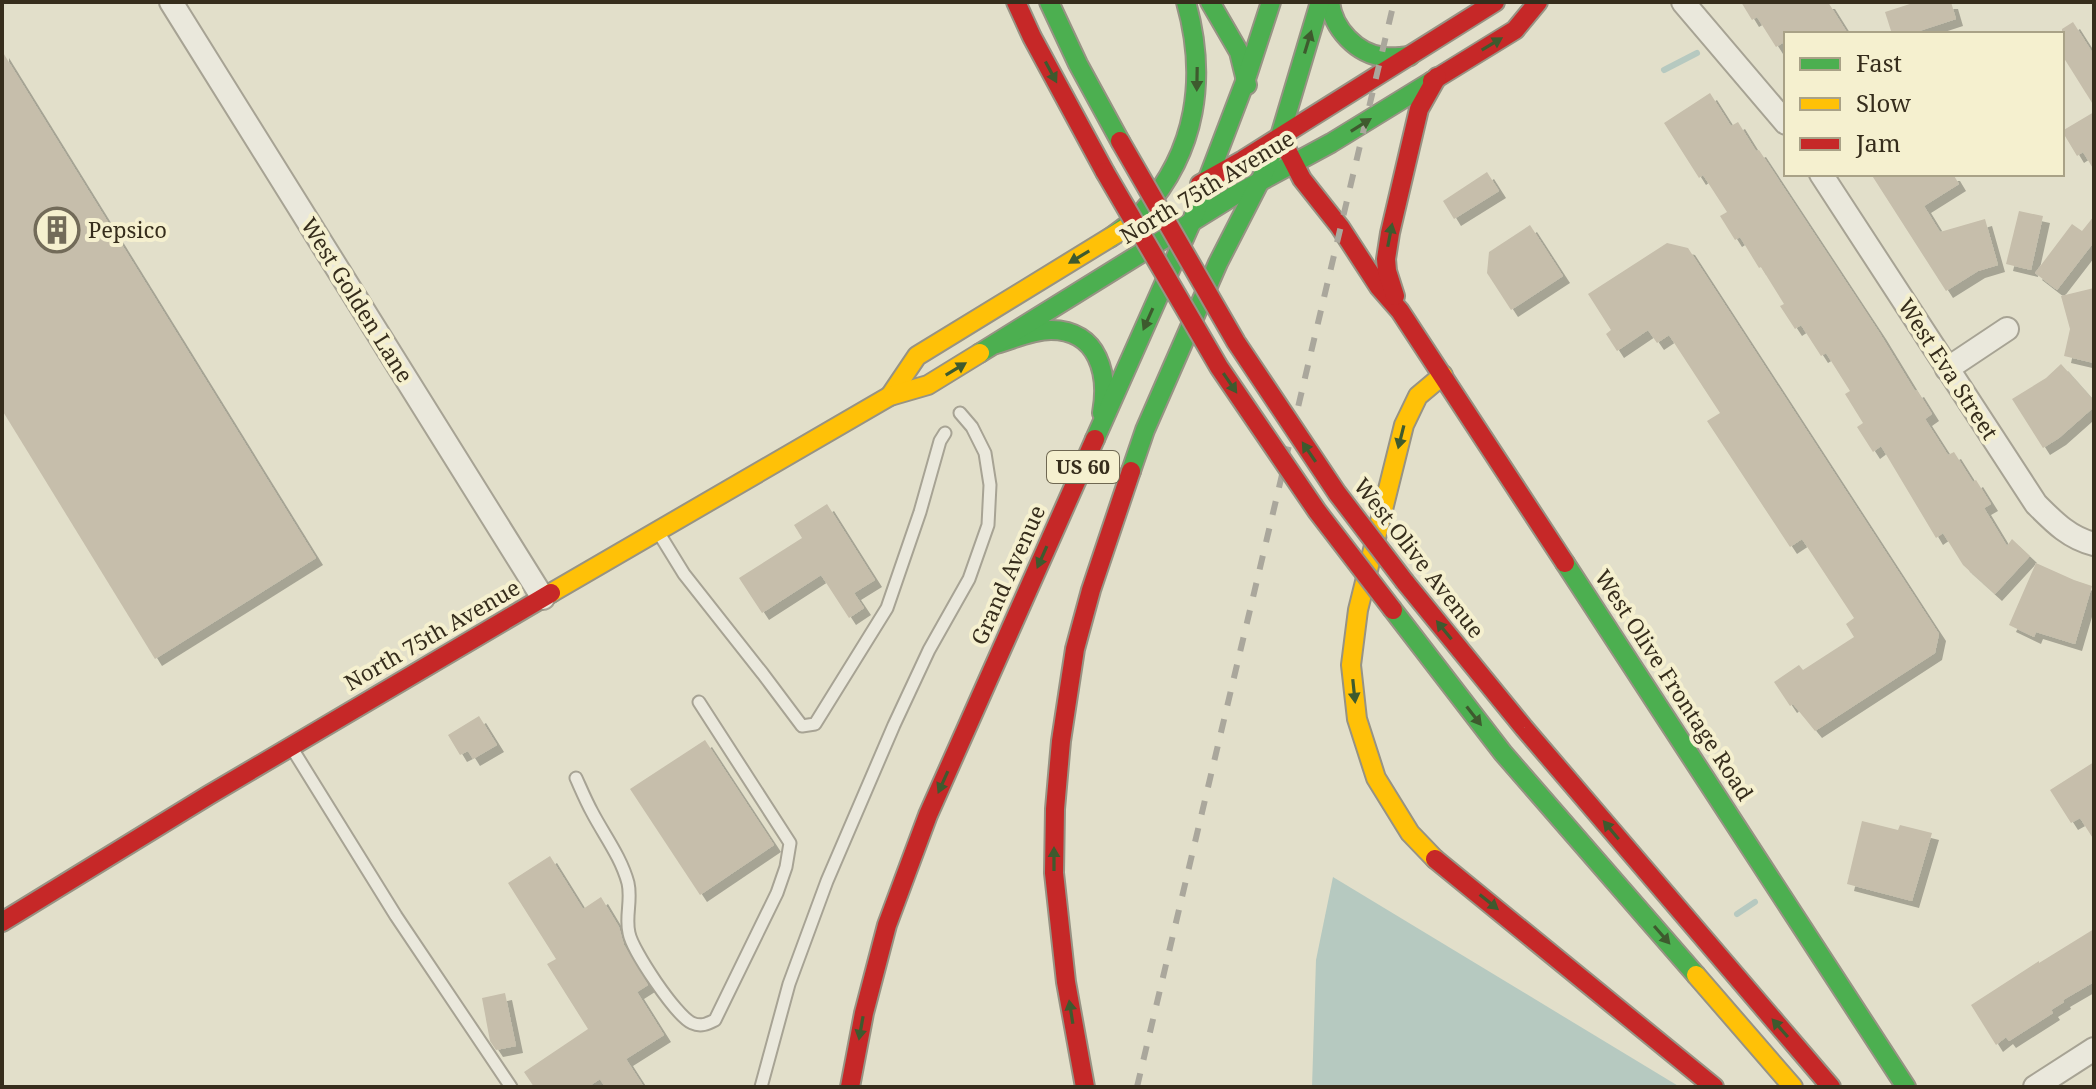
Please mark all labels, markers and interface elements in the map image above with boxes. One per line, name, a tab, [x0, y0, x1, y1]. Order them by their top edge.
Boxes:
one-way arrow	[1302, 30, 1315, 54]
legend	[1784, 32, 2064, 176]
one-way arrow	[1481, 37, 1503, 51]
text: Fast	[1856, 46, 1902, 79]
one-way arrow	[1043, 61, 1057, 83]
one-way arrow	[1190, 67, 1203, 92]
text: Slow	[1856, 86, 1911, 119]
one-way arrow	[1350, 118, 1372, 132]
street label: North 75th Avenue	[1114, 122, 1299, 250]
text: Jam	[1855, 126, 1901, 159]
building icon: Pepsico	[33, 206, 81, 254]
street label: West Golden Lane	[295, 211, 421, 388]
place label: Pepsico	[88, 214, 167, 244]
one-way arrow	[1384, 223, 1397, 248]
one-way arrow	[1068, 249, 1090, 263]
street label: West Eva Street	[1892, 292, 2006, 445]
one-way arrow	[1141, 307, 1154, 331]
one-way arrow	[945, 362, 967, 376]
one-way arrow	[1222, 373, 1237, 394]
one-way arrow	[1395, 424, 1407, 449]
one-way arrow	[1303, 441, 1317, 463]
road number: US 60	[1047, 451, 1119, 483]
street label: West Olive Avenue	[1348, 471, 1492, 644]
street label: Grand Avenue	[963, 500, 1051, 649]
one-way arrow	[1036, 545, 1049, 569]
street label: West Olive Frontage Road	[1589, 563, 1761, 806]
street label: North 75th Avenue	[338, 572, 525, 697]
one-way arrow	[1436, 620, 1453, 641]
one-way arrow	[1348, 679, 1361, 704]
one-way arrow	[1466, 706, 1482, 726]
one-way arrow	[936, 770, 949, 794]
one-way arrow	[1603, 821, 1620, 841]
one-way arrow	[1048, 846, 1060, 871]
one-way arrow	[1479, 893, 1499, 910]
one-way arrow	[1653, 924, 1670, 944]
one-way arrow	[1064, 999, 1076, 1024]
one-way arrow	[855, 1016, 867, 1041]
one-way arrow	[1771, 1018, 1789, 1038]

